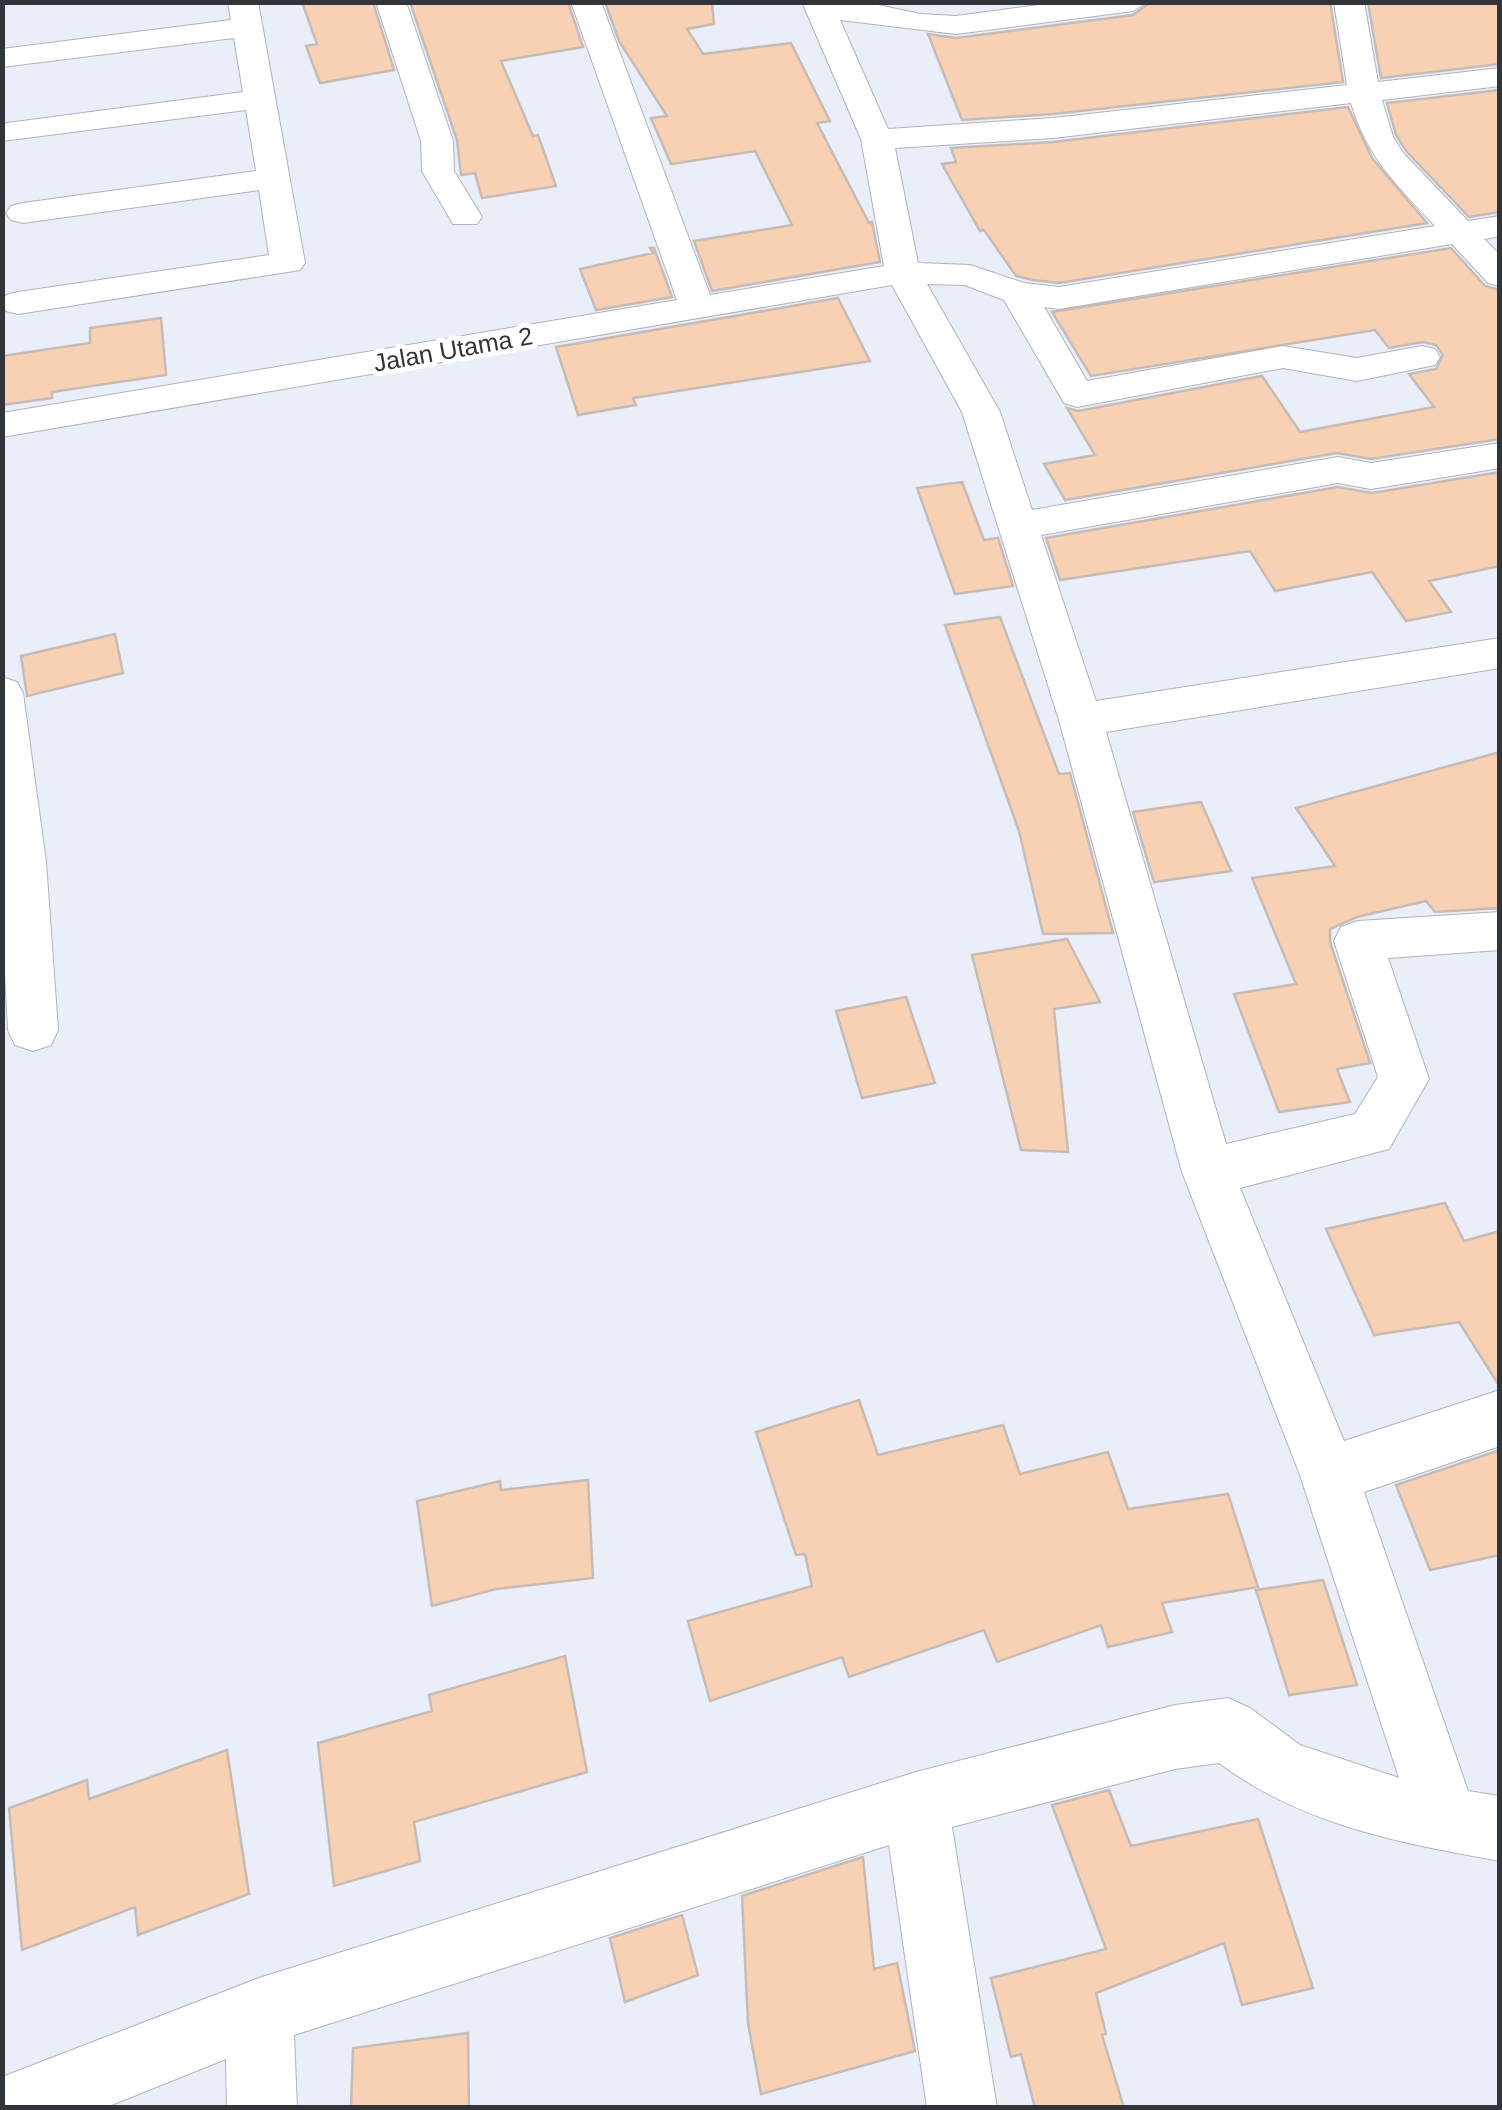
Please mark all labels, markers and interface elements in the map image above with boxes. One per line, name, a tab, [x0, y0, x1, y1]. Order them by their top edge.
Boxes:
street label: Jalan Utama 2	[371, 321, 535, 377]

